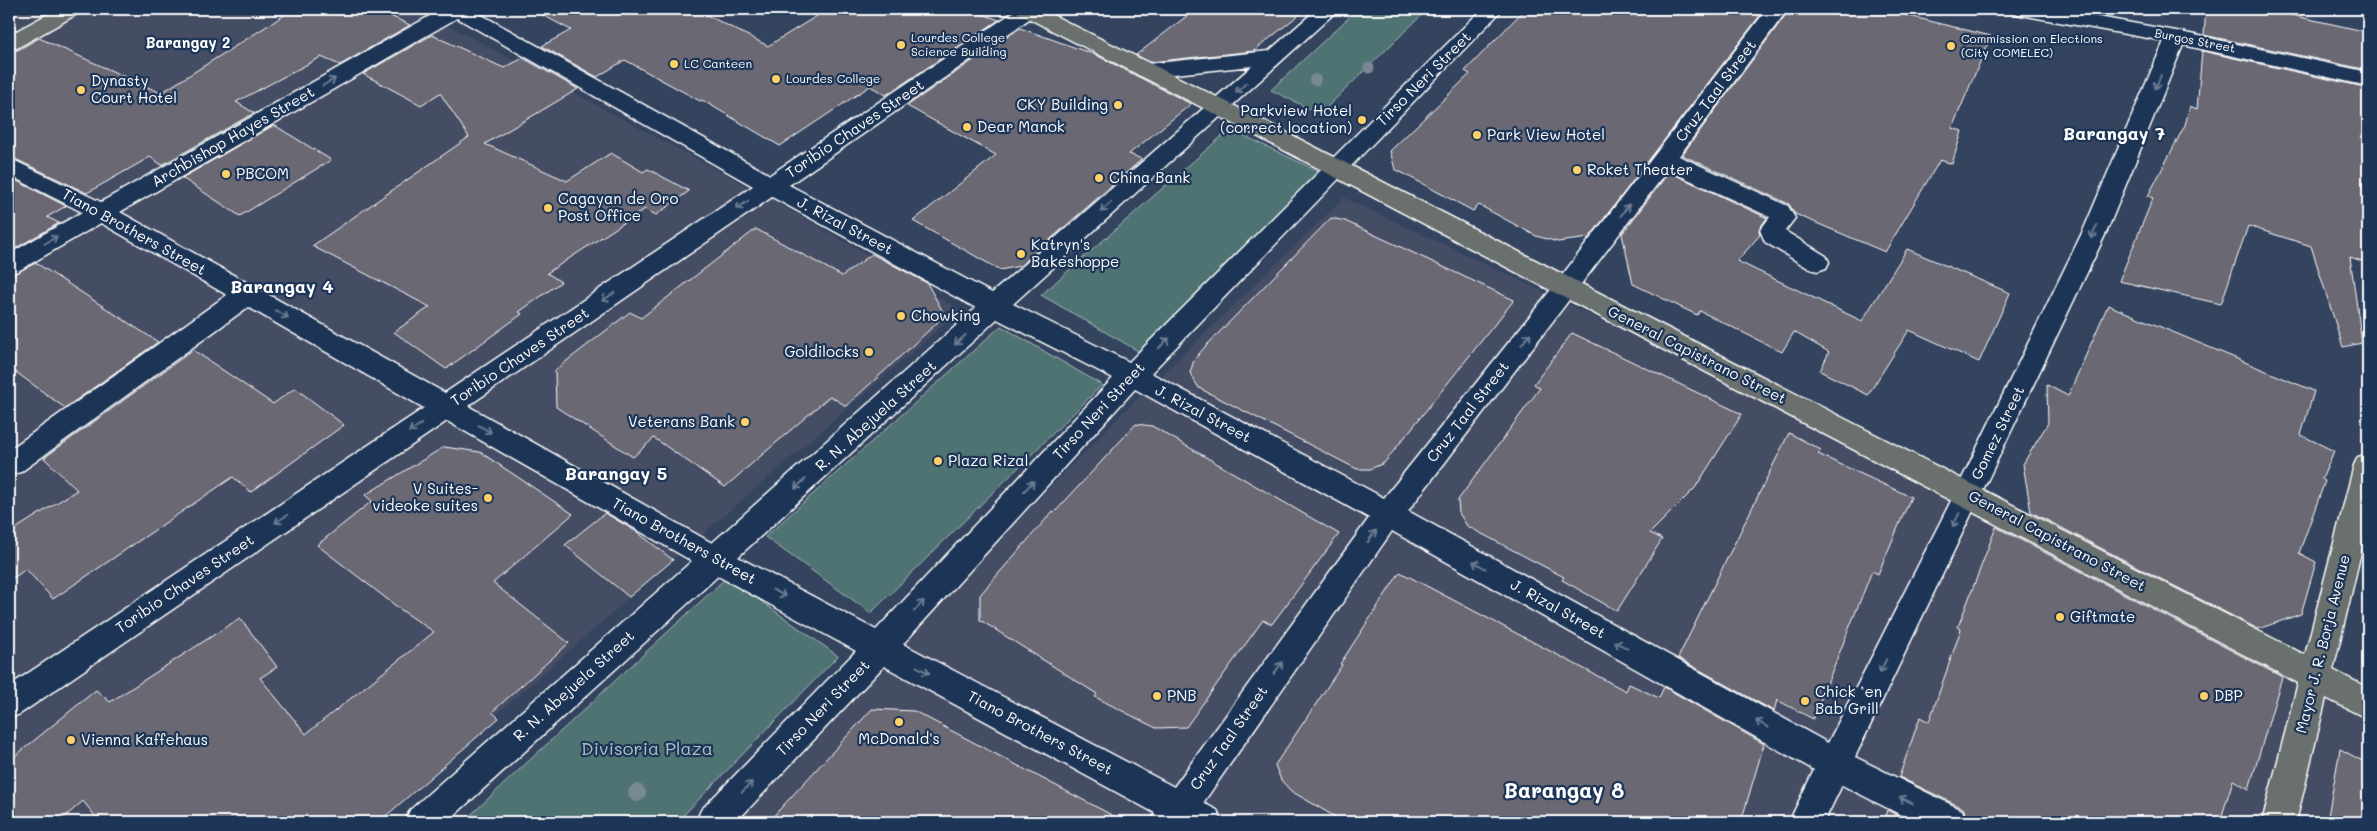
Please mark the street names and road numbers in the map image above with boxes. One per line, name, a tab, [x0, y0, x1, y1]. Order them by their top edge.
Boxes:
street label: Burgos Street	[2153, 24, 2237, 56]
street label: Tirso Neri Street	[1372, 27, 1475, 130]
street label: Cruz Taal Street	[1670, 35, 1760, 146]
street label: Toribio Chaves Street	[781, 74, 928, 182]
street label: Archbishop Hayes Street	[147, 81, 318, 191]
street label: Tiano Brothers Street	[59, 183, 210, 279]
street label: J. Rizal Street	[794, 191, 897, 259]
street label: General Capistrano Street	[1605, 300, 1790, 408]
street label: Toribio Chaves Street	[446, 302, 593, 410]
street label: R. N. Abejuela Street	[810, 355, 940, 475]
street label: Tirso Neri Street	[1048, 357, 1149, 463]
street label: Cruz Taal Street	[1421, 357, 1513, 466]
street label: J. Rizal Street	[1152, 379, 1255, 447]
street label: Gomez Street	[1966, 382, 2028, 483]
street label: General Capistrano Street	[1965, 485, 2150, 595]
street label: Tiano Brothers Street	[609, 492, 760, 588]
street label: Toribio Chaves Street	[111, 529, 258, 637]
street label: Mayor J. R. Borja Avenue	[2290, 552, 2354, 735]
street label: J. Rizal Street	[1507, 574, 1610, 642]
street label: R. N. Abejuela Street	[508, 625, 638, 745]
street label: Tirso Neri Street	[771, 655, 873, 760]
street label: Cruz Taal Street	[1185, 681, 1272, 794]
street label: Tiano Brothers Street	[964, 685, 1117, 779]

